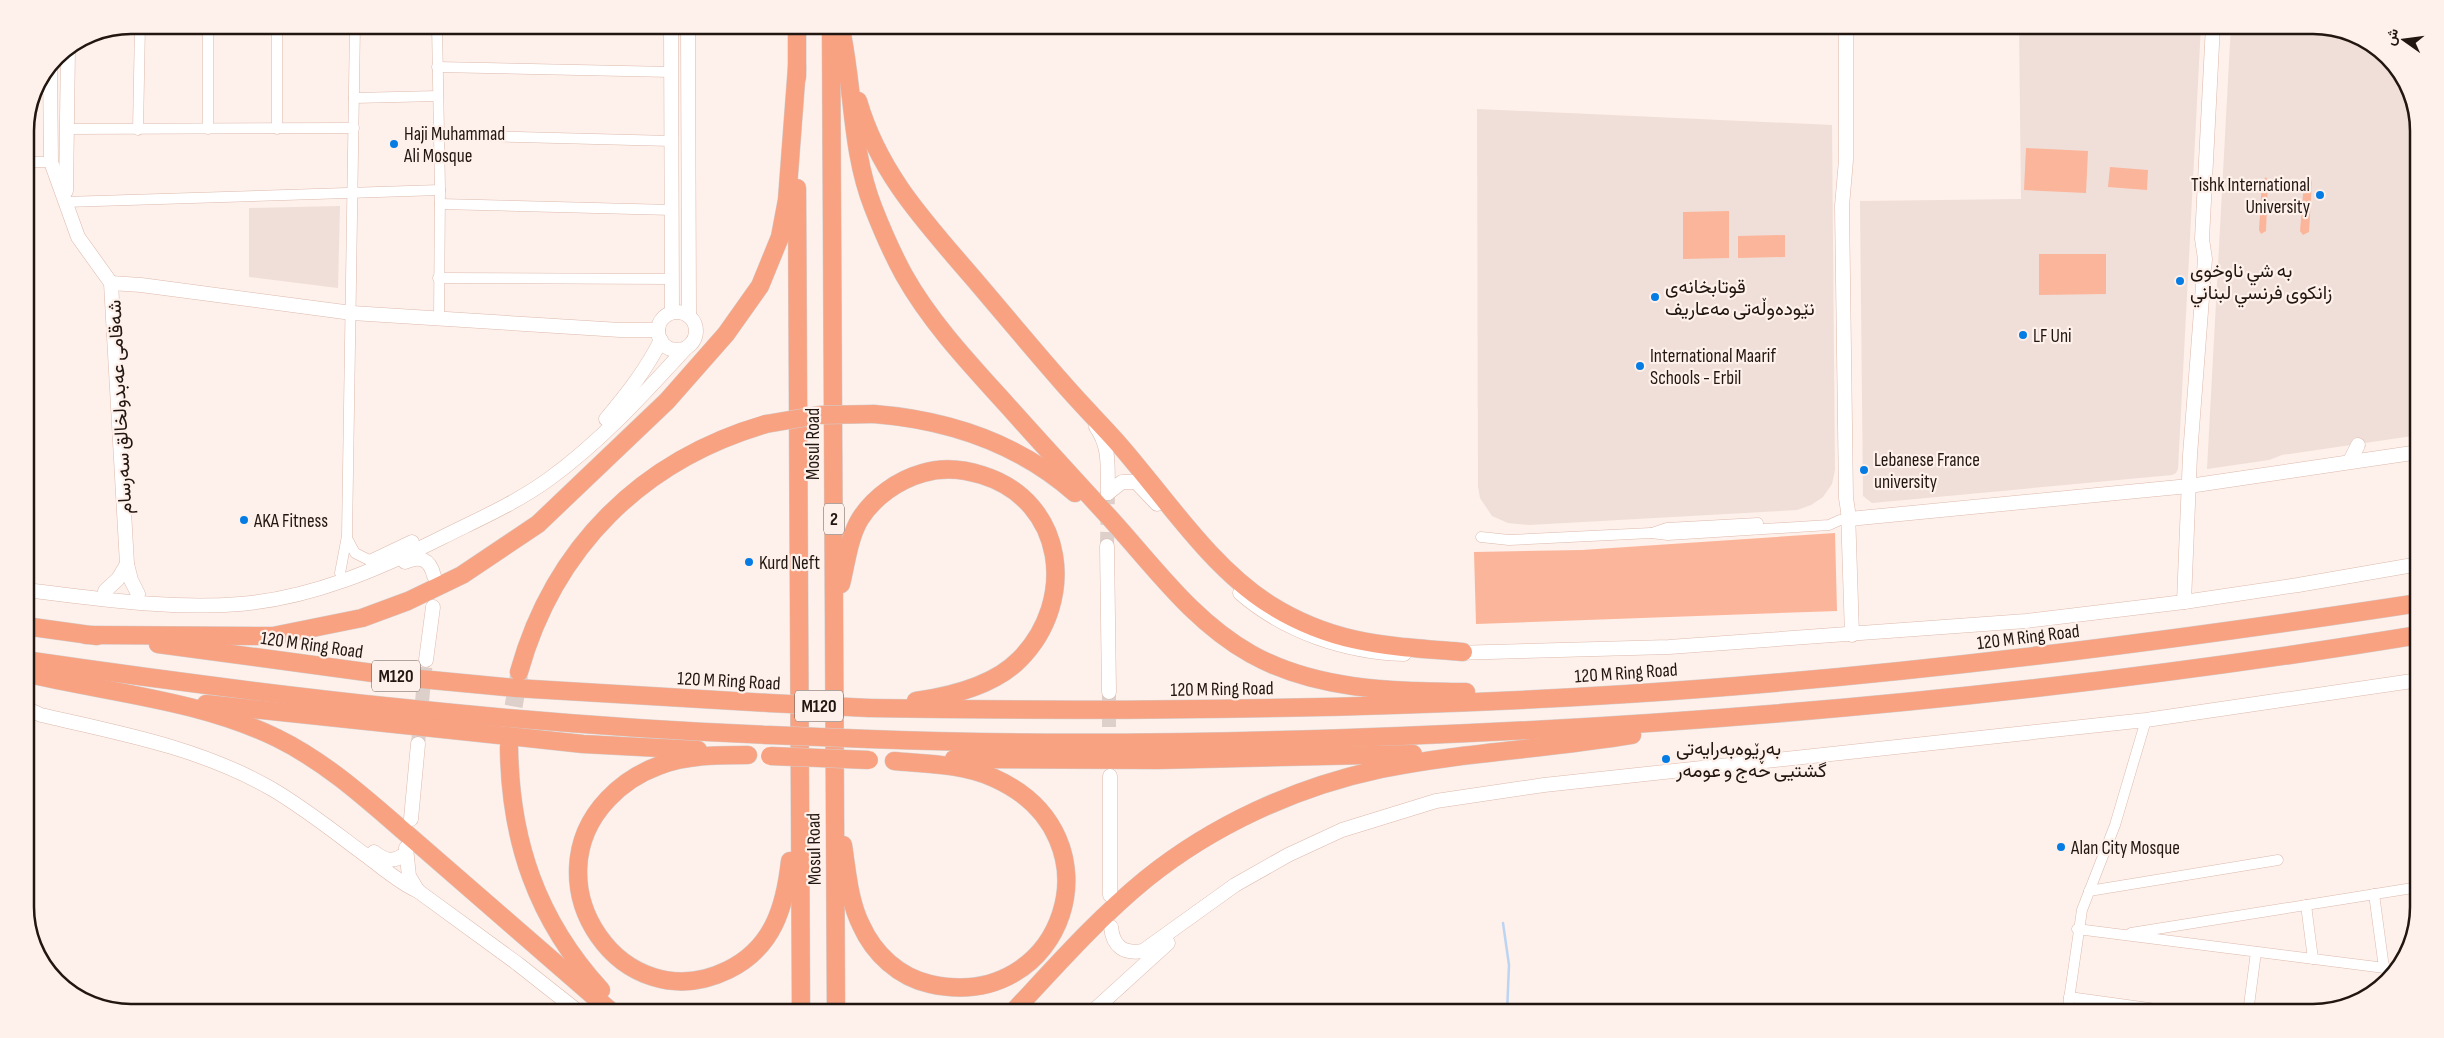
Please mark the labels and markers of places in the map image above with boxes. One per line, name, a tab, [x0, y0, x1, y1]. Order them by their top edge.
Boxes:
place label: Haji Muhammad Ali Mosque	[403, 123, 505, 168]
marker: Haji Muhammad Ali Mosque	[388, 138, 400, 150]
place label: Tishk International University	[2191, 174, 2311, 219]
marker: Tishk International University	[2314, 189, 2326, 201]
place label: به شي ناوخوى زانكوى فرنسي لبناني	[2190, 260, 2332, 308]
marker: به شي ناوخوى زانكوى فرنسي لبناني	[2174, 275, 2186, 287]
place label: قوتابخانەی نێودەوڵەتی مەعاریف	[1665, 276, 1815, 321]
marker: قوتابخانەی نێودەوڵەتی مەعاریف	[1649, 291, 1661, 303]
place label: LF Uni	[2033, 325, 2072, 348]
marker: LF Uni	[2017, 329, 2029, 341]
place label: International Maarif Schools - Erbil	[1650, 345, 1776, 390]
marker: International Maarif Schools - Erbil	[1634, 360, 1646, 372]
place label: Lebanese France university	[1874, 449, 1980, 494]
marker: Lebanese France university	[1858, 464, 1870, 476]
place label: AKA Fitness	[253, 510, 328, 533]
marker: AKA Fitness	[238, 514, 250, 526]
place label: Kurd Neft	[759, 552, 820, 575]
marker: Kurd Neft	[743, 556, 755, 568]
place label: بەڕێوەبەرایەتی گشتیی حەج و عومەر	[1675, 738, 1827, 783]
marker: بەڕێوەبەرایەتی گشتیی حەج و عومەر	[1660, 753, 1672, 765]
place label: Alan City Mosque	[2070, 837, 2180, 860]
marker: Alan City Mosque	[2055, 841, 2067, 853]

